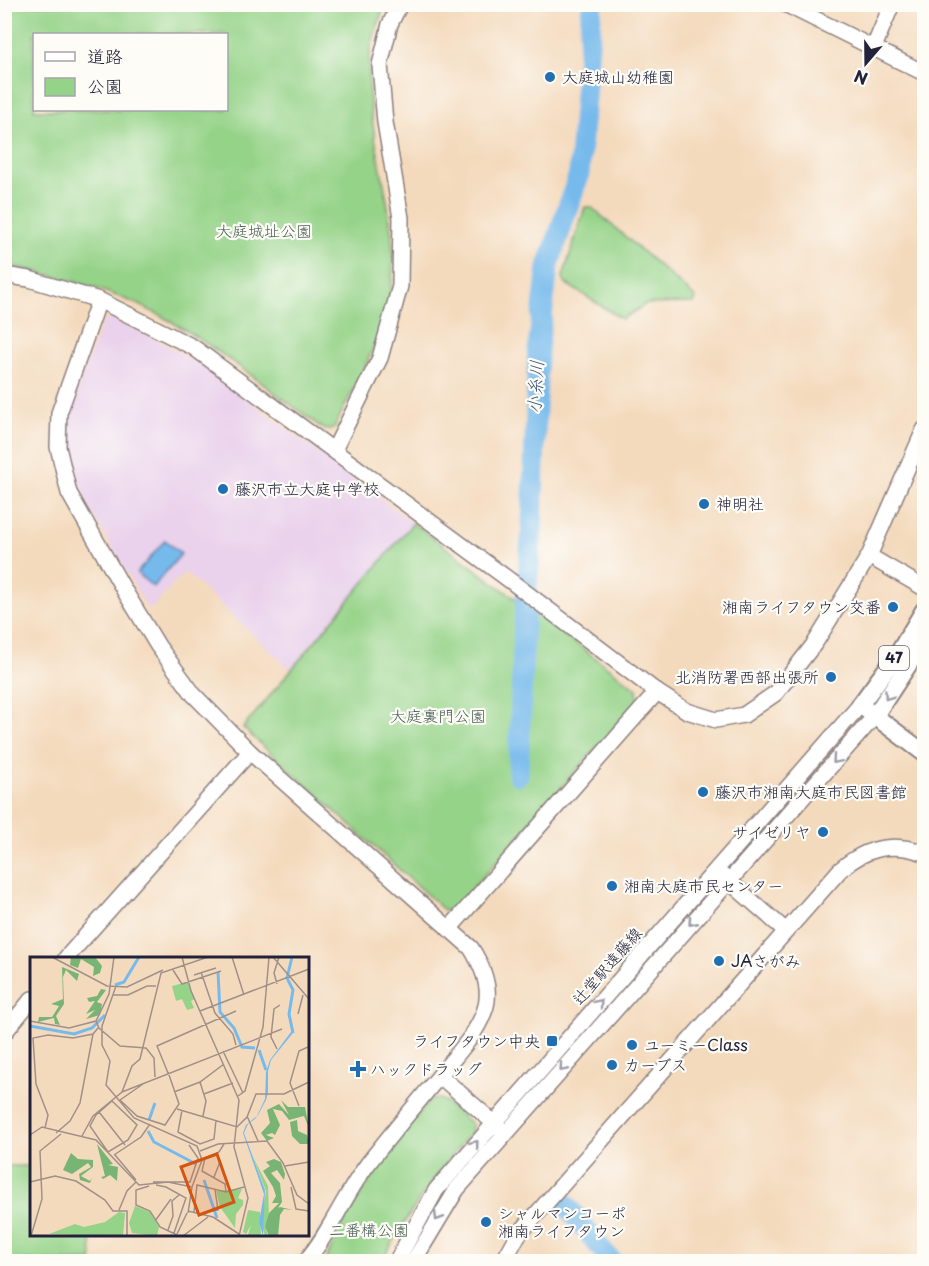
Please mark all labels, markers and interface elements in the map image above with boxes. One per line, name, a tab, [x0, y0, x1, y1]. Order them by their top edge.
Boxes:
legend	[33, 33, 228, 111]
north arrow	[836, 33, 896, 93]
text: 道路	[87, 42, 123, 69]
place label: 大庭城山幼稚園	[562, 64, 674, 88]
text: N	[850, 65, 871, 91]
marker: 大庭城山幼稚園	[543, 70, 557, 84]
text: 公園	[87, 72, 123, 99]
park label: 大庭城址公園	[216, 218, 312, 242]
water label: 小糸川	[520, 359, 549, 415]
place label: 藤沢市立大庭中学校	[235, 476, 379, 500]
marker: 藤沢市立大庭中学校	[216, 482, 230, 496]
place label: 神明社	[716, 491, 764, 515]
marker: 神明社	[697, 497, 711, 511]
place label: 湘南ライフタウン交番	[722, 594, 881, 618]
marker: 湘南ライフタウン交番	[886, 600, 900, 614]
road number: 47	[879, 646, 909, 670]
place label: 北消防署西部出張所	[675, 664, 819, 688]
marker: 北消防署西部出張所	[824, 670, 838, 684]
one-way arrow	[884, 690, 895, 701]
park label: 大庭裏門公園	[390, 703, 486, 727]
one-way arrow	[832, 754, 843, 765]
place label: 藤沢市湘南大庭市民図書館	[715, 779, 907, 803]
marker: 藤沢市湘南大庭市民図書館	[696, 785, 710, 799]
place label: サイゼリヤ	[732, 819, 811, 843]
marker: サイゼリヤ	[816, 825, 830, 839]
place label: 湘南大庭市民センター	[624, 873, 783, 897]
marker: 湘南大庭市民センター	[605, 879, 619, 893]
one-way arrow	[688, 915, 699, 926]
street label: 辻堂駅遠藤線	[566, 921, 647, 1009]
place label: JAさがみ	[731, 948, 801, 972]
marker: JAさがみ	[712, 954, 726, 968]
inset map	[30, 957, 309, 1236]
one-way arrow	[592, 999, 603, 1010]
place label: ライフタウン中央	[413, 1028, 540, 1052]
place label: ユーミーClass	[644, 1032, 748, 1056]
marker: ライフタウン中央	[545, 1034, 559, 1048]
marker: ユーミーClass	[625, 1038, 639, 1052]
place label: カーブス	[624, 1052, 687, 1076]
place label: ハックドラッグ	[370, 1056, 482, 1080]
marker: カーブス	[605, 1058, 619, 1072]
one-way arrow	[559, 1061, 570, 1072]
marker: ハックドラッグ	[351, 1062, 365, 1076]
one-way arrow	[468, 1140, 479, 1151]
place label: シャルマンコーポ 湘南ライフタウン	[498, 1200, 626, 1242]
one-way arrow	[434, 1211, 445, 1221]
marker: シャルマンコーポ 湘南ライフタウン	[479, 1215, 493, 1229]
park label: 二番構公園	[329, 1217, 409, 1241]

